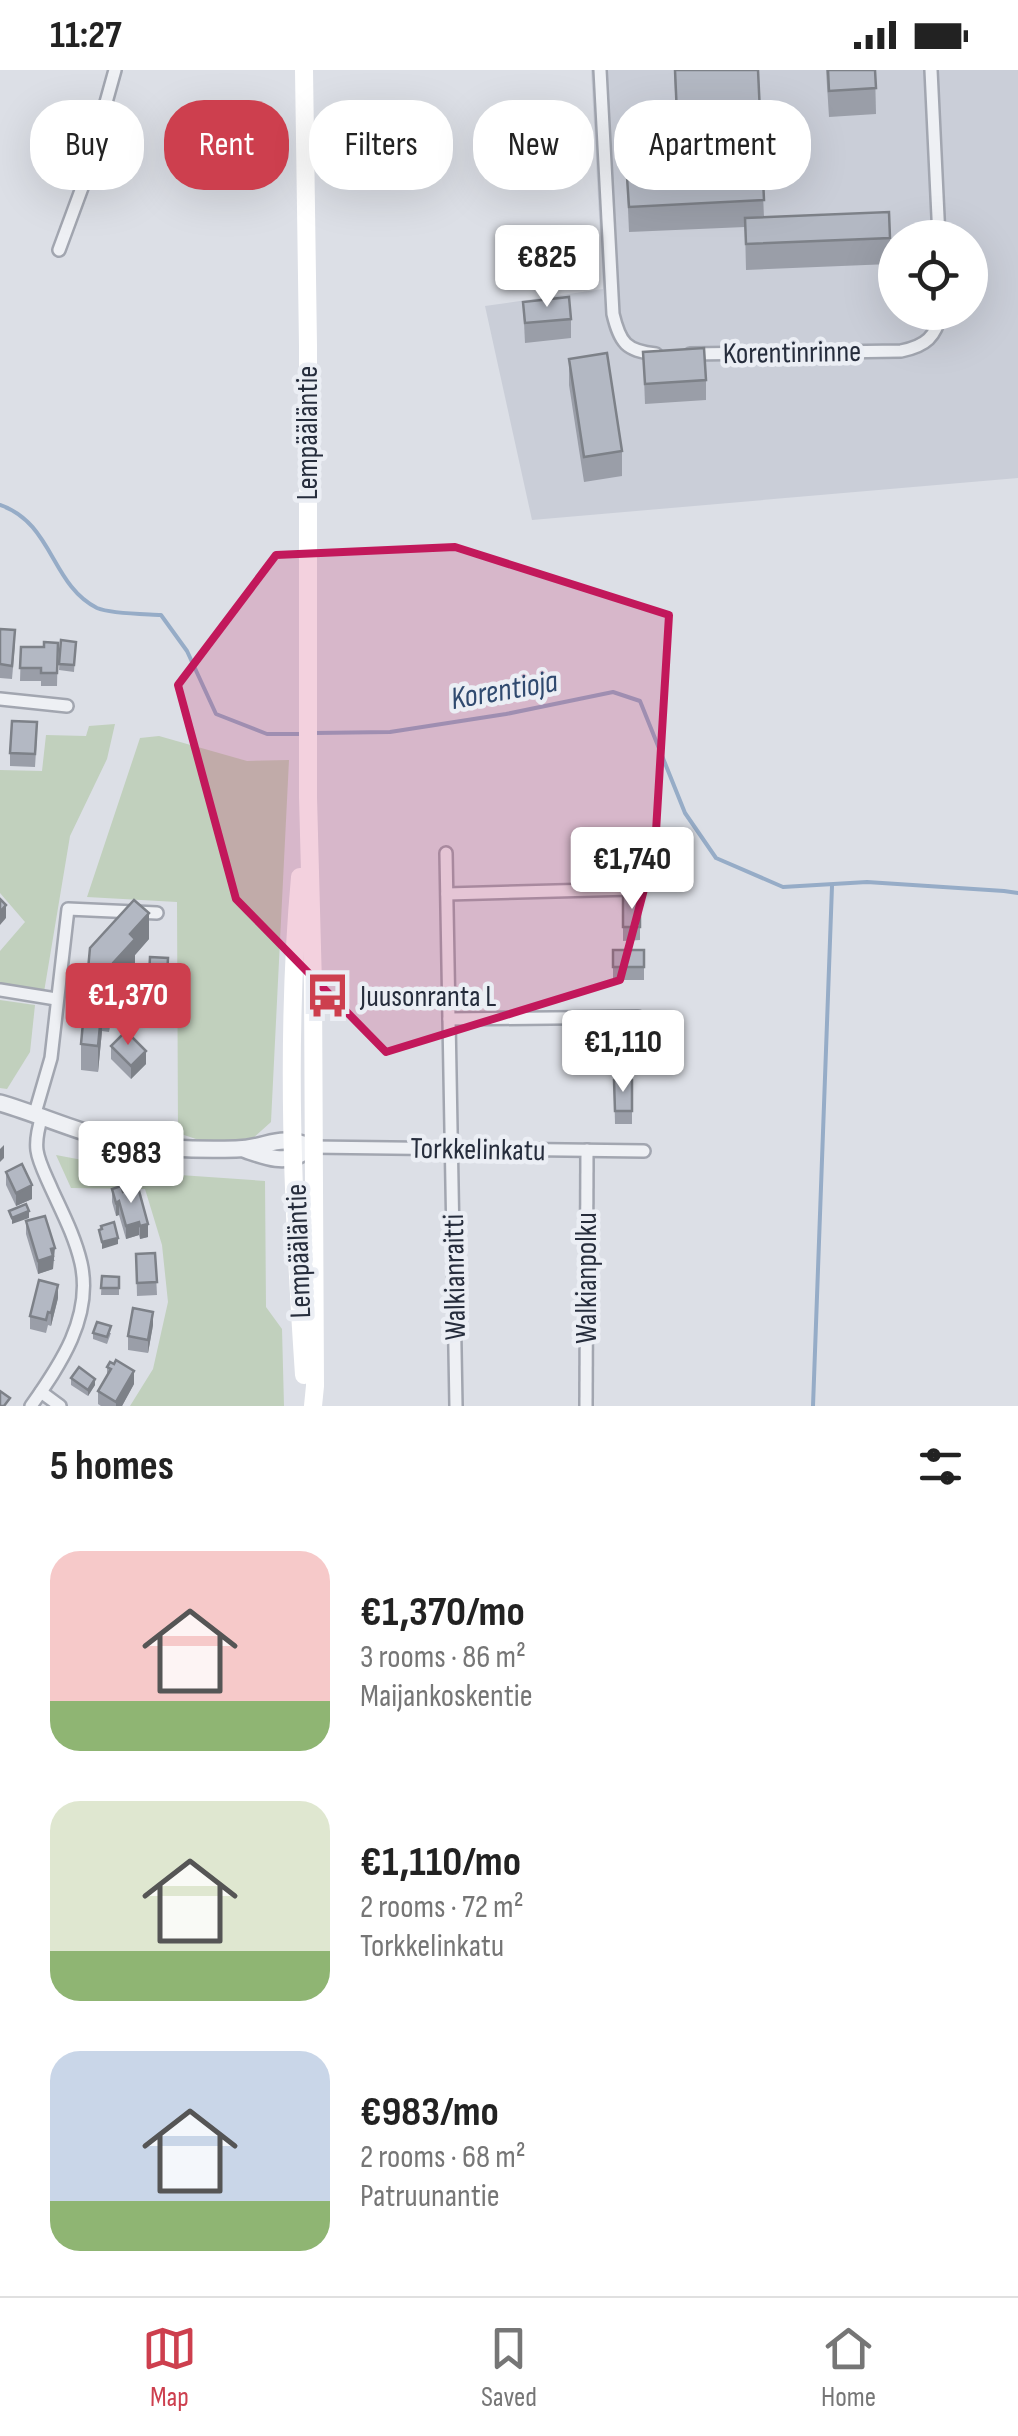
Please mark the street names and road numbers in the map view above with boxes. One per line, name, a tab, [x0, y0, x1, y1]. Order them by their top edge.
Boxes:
street label: Korentinrinne	[723, 334, 861, 372]
street label: Lempääläntie	[290, 366, 326, 500]
street label: Torkkelinkatu	[410, 1131, 546, 1169]
street label: Lempääläntie	[279, 1183, 319, 1319]
street label: Walkianpolku	[569, 1212, 605, 1344]
street label: Walkianraitti	[436, 1213, 474, 1340]

